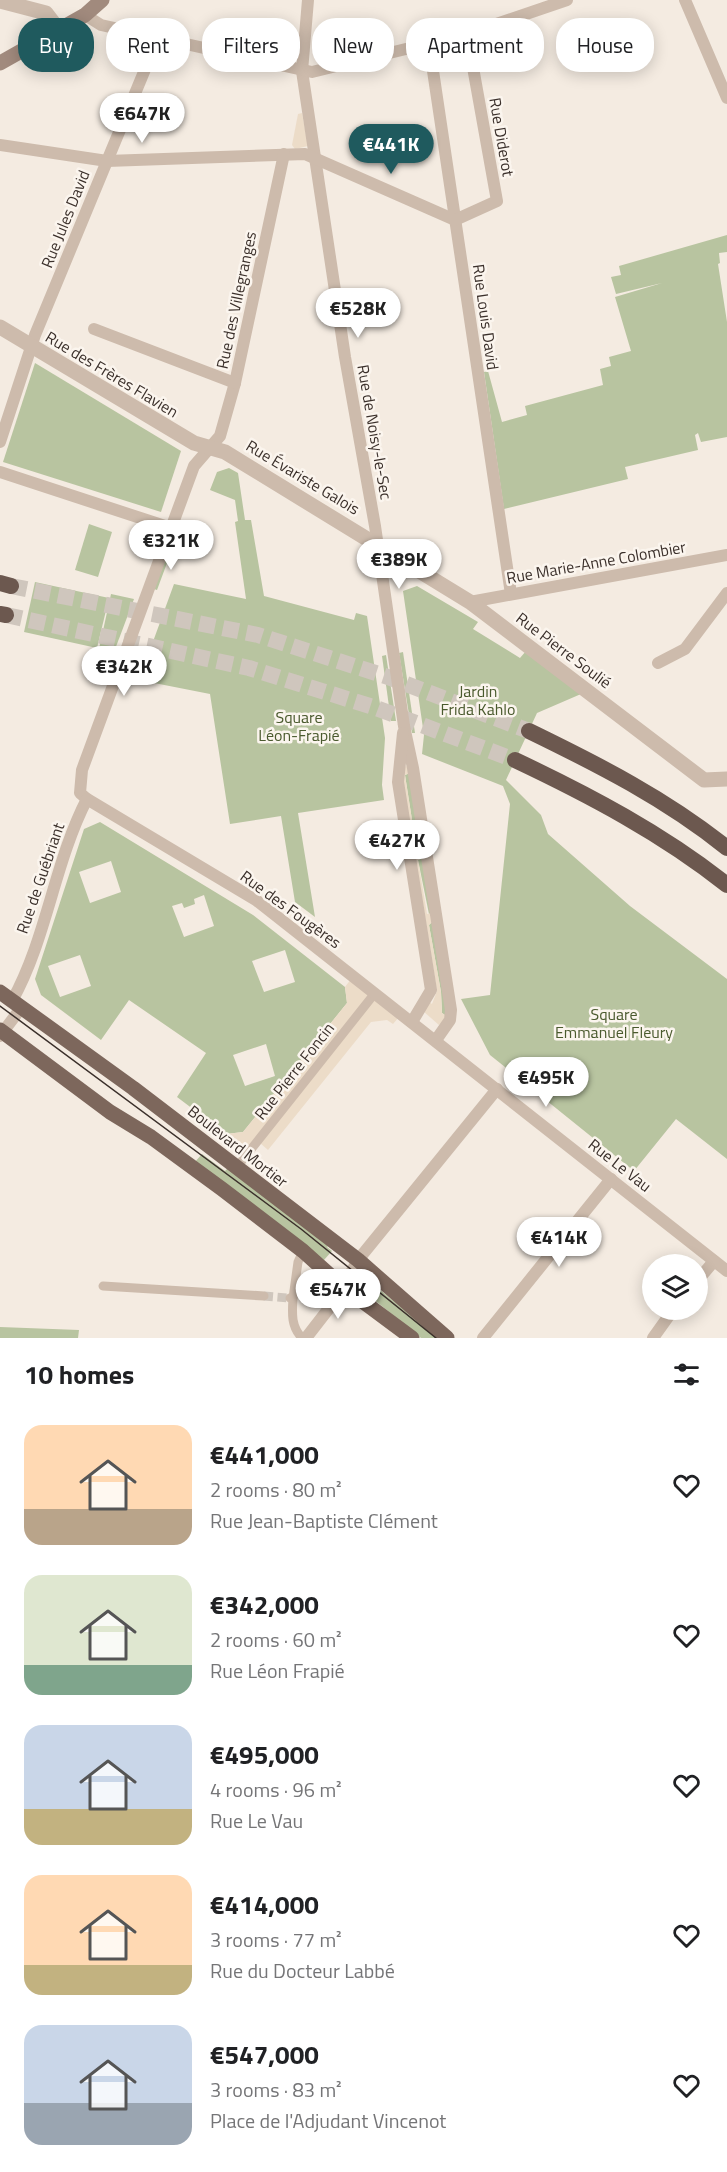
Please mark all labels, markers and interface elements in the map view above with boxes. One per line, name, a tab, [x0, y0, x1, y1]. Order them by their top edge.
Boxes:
chip: Buy	[18, 18, 94, 72]
chip: Rent	[106, 18, 190, 72]
chip: Filters	[202, 18, 300, 72]
chip: New	[312, 18, 394, 72]
chip: Apartment	[406, 18, 544, 72]
chip: House	[556, 18, 654, 72]
pin: €647K	[100, 93, 184, 144]
street label: Rue Diderot	[483, 96, 521, 179]
text: €647K	[114, 97, 170, 128]
pin: €441K	[349, 124, 433, 175]
text: €441K	[363, 128, 419, 159]
street label: Rue Jules David	[34, 166, 96, 272]
street label: Rue des Villegranges	[210, 229, 262, 371]
street label: Rue Louis David	[467, 262, 505, 372]
pin: €528K	[316, 288, 400, 339]
text: €528K	[330, 292, 386, 323]
street label: Rue des Frères Flavien	[41, 325, 183, 423]
street label: Rue de Noisy-le-Sec	[351, 363, 399, 501]
street label: Rue Évariste Galois	[242, 434, 364, 520]
pin: €321K	[129, 520, 213, 571]
text: €321K	[143, 524, 199, 555]
street label: Rue Marie-Anne Colombier	[504, 534, 688, 590]
pin: €389K	[357, 539, 441, 590]
text: €389K	[371, 543, 427, 574]
street label: Rue Pierre Soulié	[511, 606, 617, 694]
pin: €342K	[82, 646, 166, 697]
text: €342K	[96, 650, 152, 681]
park label: Jardin Frida Kahlo	[441, 679, 515, 721]
park label: Square Léon-Frapié	[258, 705, 340, 747]
street label: Rue de Guébriant	[10, 819, 70, 937]
pin: €427K	[355, 820, 439, 871]
text: €427K	[369, 824, 425, 855]
street label: Rue des Fougères	[236, 864, 346, 954]
park label: Square Emmanuel Fleury	[555, 1002, 673, 1044]
street label: Rue Pierre Foncin	[248, 1017, 340, 1125]
pin: €495K	[504, 1057, 588, 1108]
text: €495K	[518, 1061, 574, 1092]
street label: Boulevard Mortier	[183, 1099, 294, 1193]
street label: Rue Le Vau	[583, 1133, 657, 1197]
pin: €414K	[517, 1217, 601, 1268]
text: €414K	[531, 1221, 587, 1252]
map controls	[642, 1254, 708, 1320]
button: layers	[642, 1254, 708, 1320]
pin: €547K	[296, 1269, 380, 1320]
text: €547K	[310, 1273, 366, 1304]
text: 10 homes	[24, 1355, 134, 1394]
icon: filters	[670, 1358, 703, 1391]
text: €441,000	[210, 1435, 319, 1474]
icon: home	[72, 1449, 144, 1521]
icon: heart	[670, 1469, 703, 1502]
text: 2 rooms · 80 m²	[210, 1474, 342, 1505]
text: Rue Jean-Baptiste Clément	[210, 1505, 438, 1536]
text: €342,000	[210, 1585, 319, 1624]
icon: home	[72, 1599, 144, 1671]
icon: heart	[670, 1619, 703, 1652]
text: 2 rooms · 60 m²	[210, 1624, 342, 1655]
text: Rue Léon Frapié	[210, 1655, 345, 1686]
text: €495,000	[210, 1735, 319, 1774]
icon: home	[72, 1749, 144, 1821]
icon: heart	[670, 1769, 703, 1802]
text: 4 rooms · 96 m²	[210, 1774, 342, 1805]
text: Rue Le Vau	[210, 1805, 303, 1836]
text: €414,000	[210, 1885, 319, 1924]
icon: home	[72, 1899, 144, 1971]
icon: heart	[670, 1919, 703, 1952]
text: 3 rooms · 77 m²	[210, 1924, 342, 1955]
text: Rue du Docteur Labbé	[210, 1955, 395, 1986]
text: €547,000	[210, 2035, 319, 2074]
icon: home	[72, 2049, 144, 2121]
icon: heart	[670, 2069, 703, 2102]
text: 3 rooms · 83 m²	[210, 2074, 342, 2105]
text: Place de l'Adjudant Vincenot	[210, 2105, 446, 2136]

